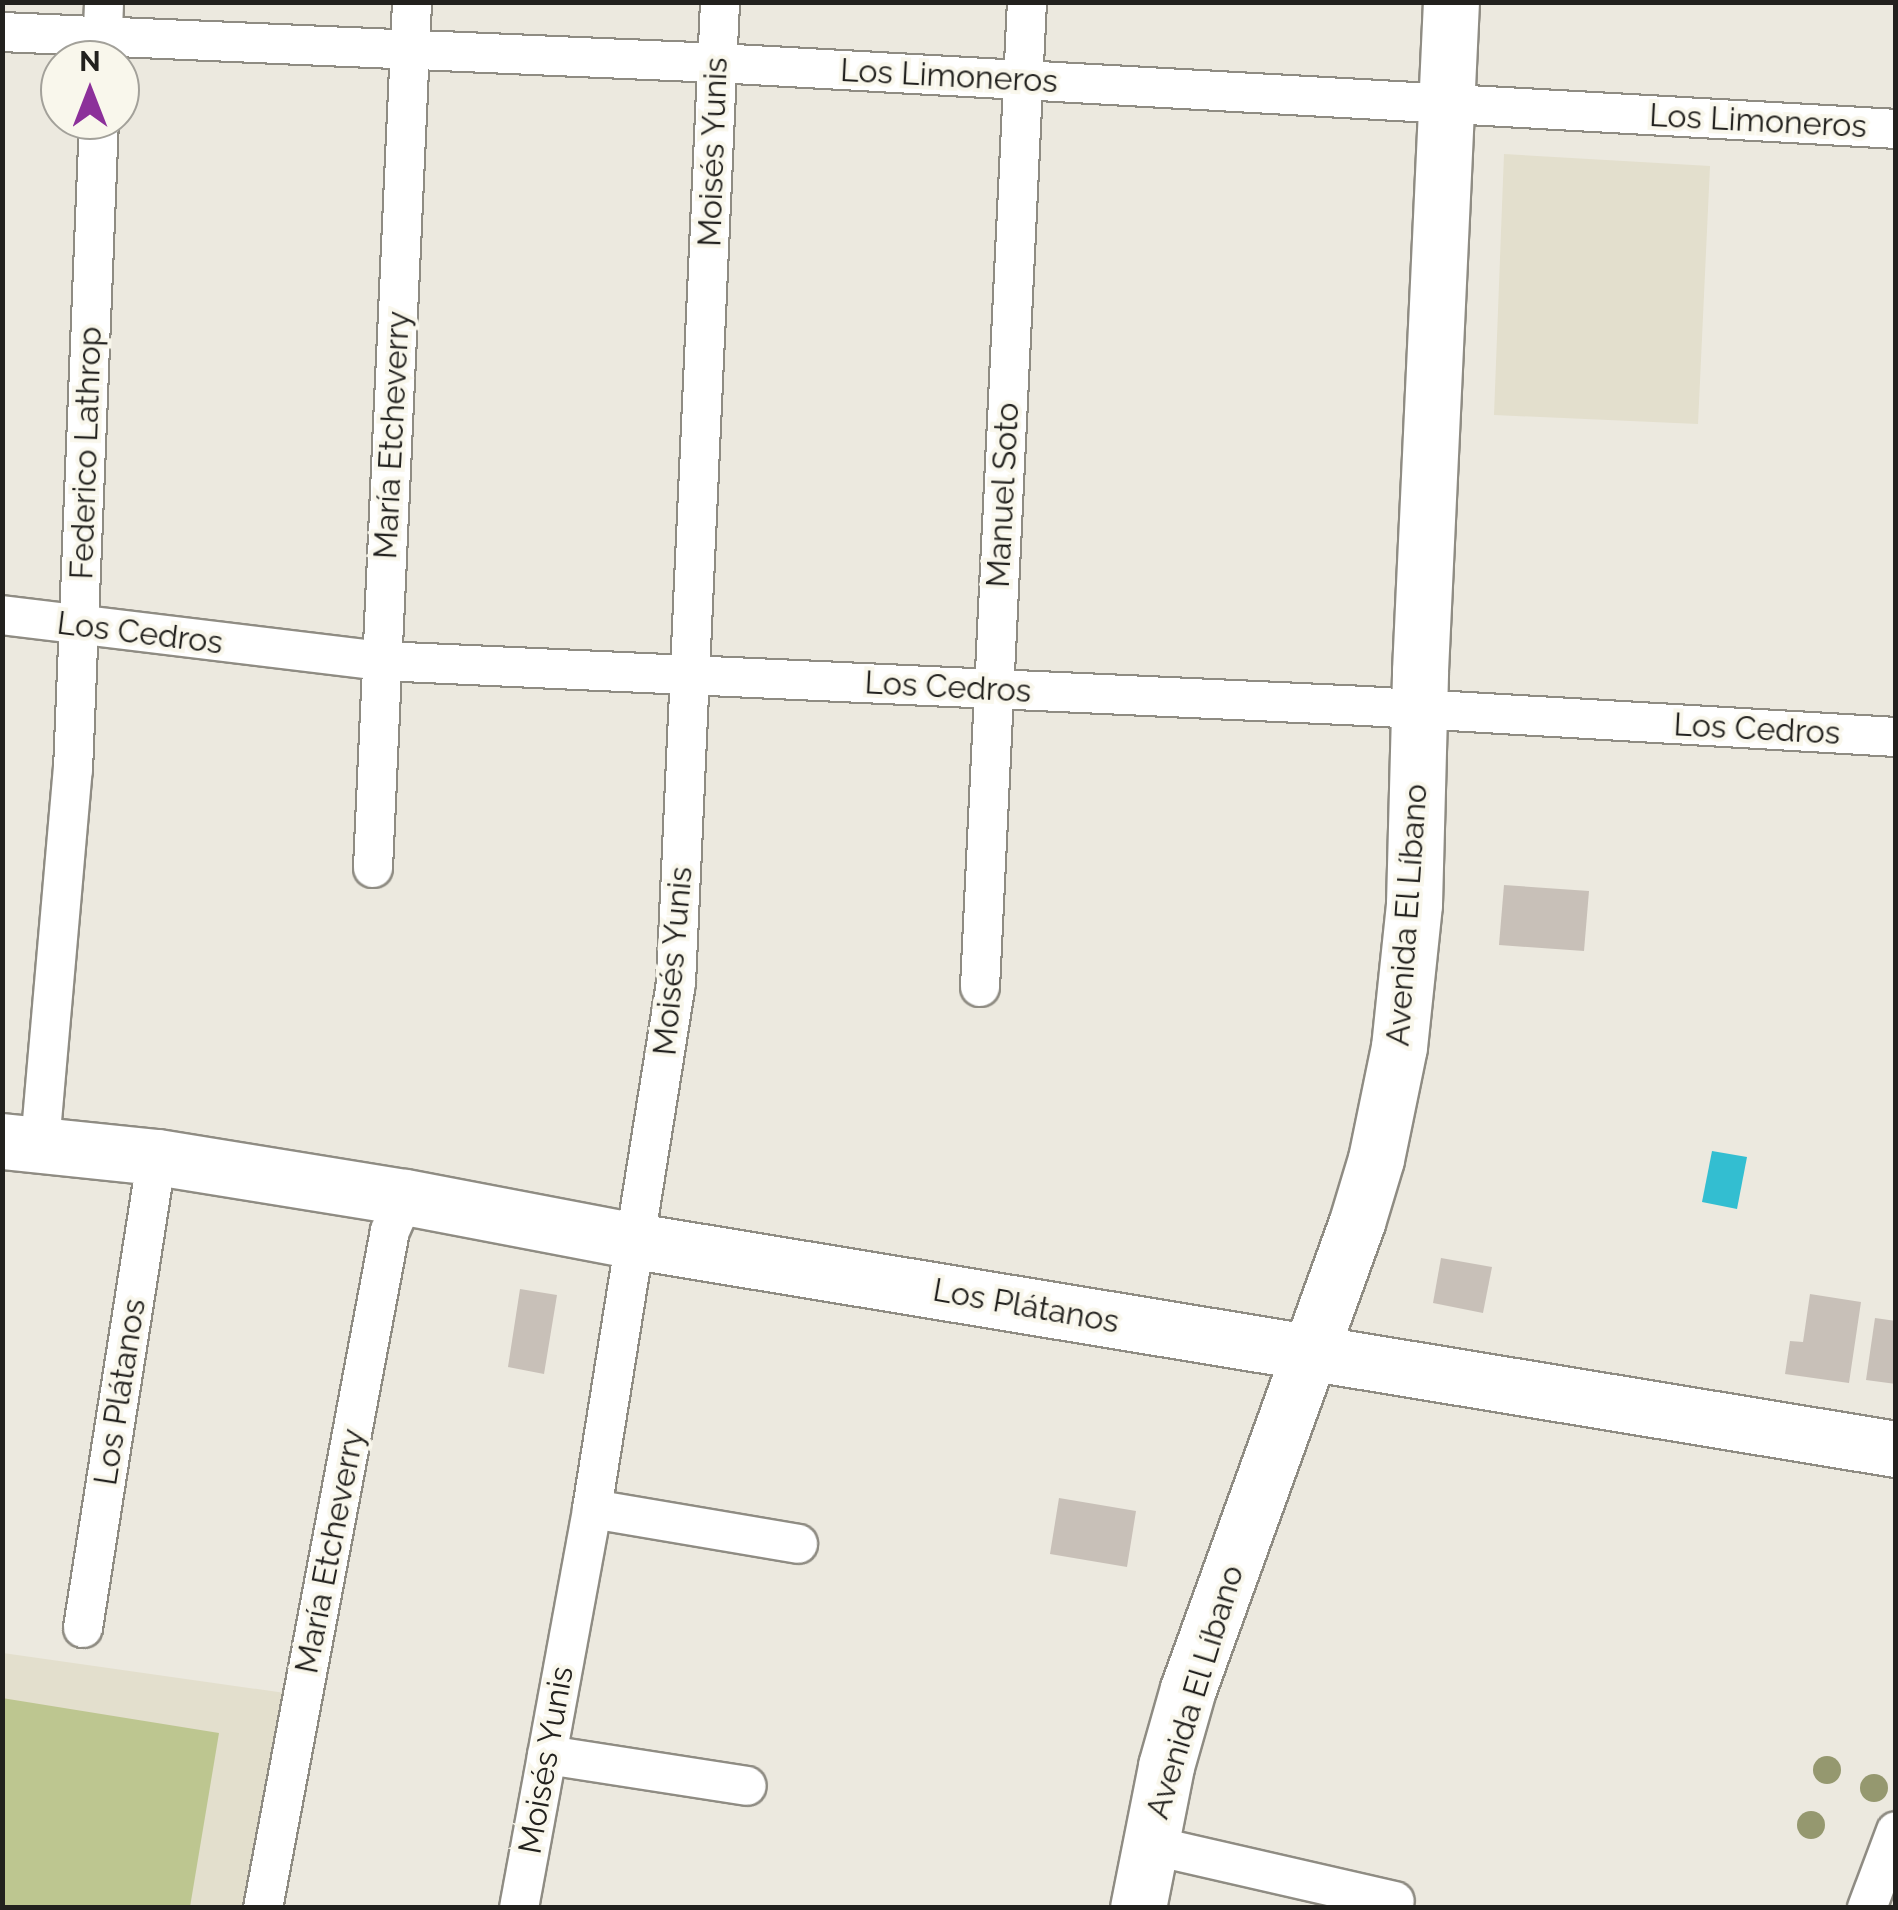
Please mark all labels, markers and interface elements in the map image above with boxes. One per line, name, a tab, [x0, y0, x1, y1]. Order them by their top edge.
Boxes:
north arrow	[40, 40, 140, 140]
text: N	[79, 45, 101, 78]
street label: Los Limoneros	[839, 51, 1059, 101]
street label: Moisés Yunis	[690, 56, 736, 248]
street label: Los Limoneros	[1648, 96, 1868, 146]
street label: María Etcheverry	[366, 310, 418, 560]
street label: Federico Lathrop	[62, 326, 110, 580]
street label: Manuel Soto	[979, 401, 1027, 589]
street label: Los Cedros	[55, 604, 225, 662]
street label: Los Cedros	[864, 663, 1032, 711]
street label: Los Cedros	[1673, 705, 1841, 753]
street label: Avenida El Líbano	[1379, 782, 1435, 1048]
street label: Moisés Yunis	[646, 864, 700, 1058]
street label: Los Plátanos	[930, 1271, 1122, 1341]
street label: Los Plátanos	[86, 1296, 154, 1488]
street label: María Etcheverry	[287, 1425, 373, 1677]
street label: Avenida El Líbano	[1138, 1560, 1252, 1824]
street label: Moisés Yunis	[511, 1663, 581, 1857]

